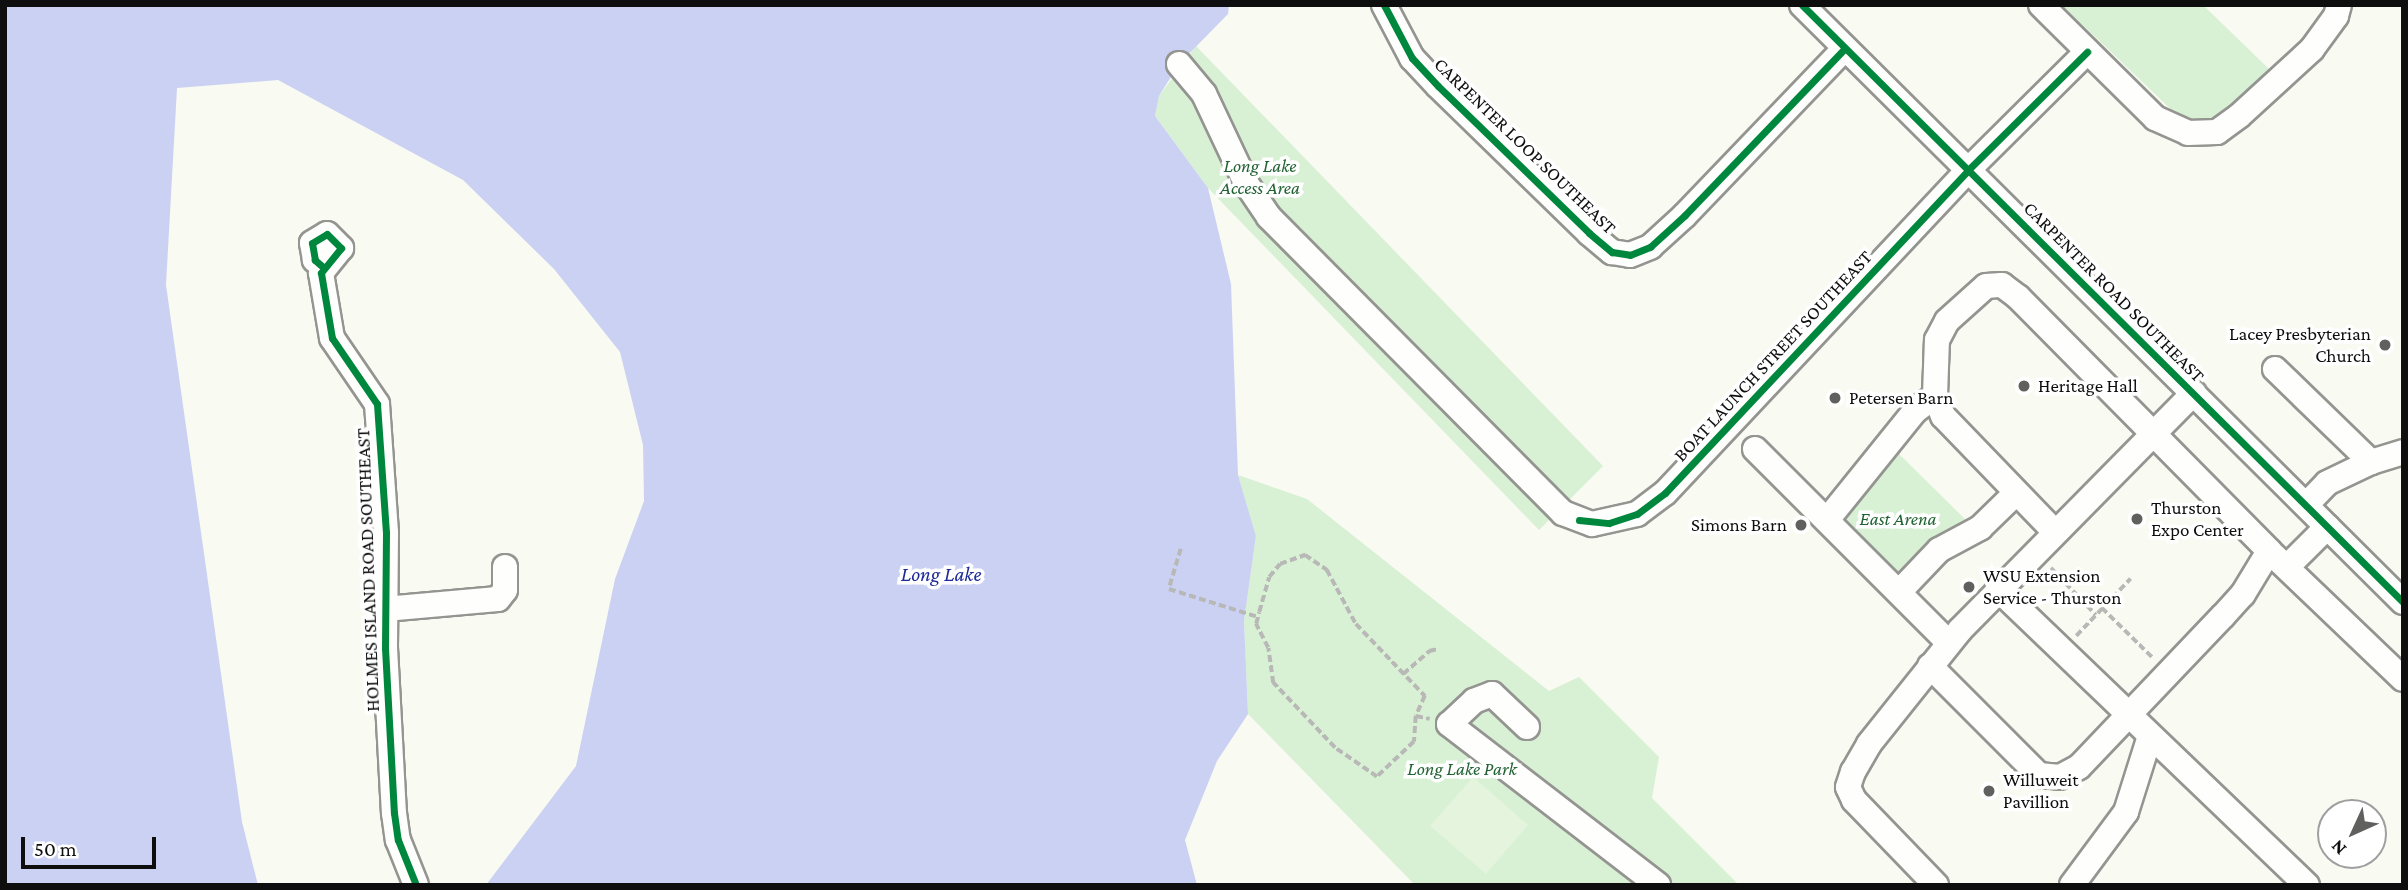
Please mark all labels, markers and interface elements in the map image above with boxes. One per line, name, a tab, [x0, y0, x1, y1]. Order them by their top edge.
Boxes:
street label: CARPENTER LOOP SOUTHEAST	[1429, 53, 1621, 239]
park label: Long Lake Access Area	[1220, 155, 1300, 199]
street label: CARPENTER ROAD SOUTHEAST	[2019, 197, 2209, 387]
street label: BOAT LAUNCH STREET SOUTHEAST	[1669, 246, 1877, 466]
place label: Lacey Presbyterian Church	[2229, 323, 2371, 367]
marker: Lacey Presbyterian Church	[2377, 337, 2393, 353]
place label: Heritage Hall	[2038, 375, 2138, 397]
marker: Heritage Hall	[2016, 378, 2032, 394]
place label: Petersen Barn	[1849, 387, 1953, 409]
marker: Petersen Barn	[1827, 390, 1843, 406]
street label: HOLMES ISLAND ROAD SOUTHEAST	[352, 428, 384, 712]
place label: Thurston Expo Center	[2151, 497, 2244, 541]
park label: East Arena	[1860, 508, 1936, 530]
marker: Thurston Expo Center	[2129, 511, 2145, 527]
place label: Simons Barn	[1691, 514, 1787, 536]
marker: Simons Barn	[1793, 517, 1809, 533]
water label: Long Lake	[901, 561, 981, 587]
place label: WSU Extension Service - Thurston	[1983, 565, 2121, 609]
marker: WSU Extension Service - Thurston	[1961, 579, 1977, 595]
park label: Long Lake Park	[1407, 758, 1517, 780]
place label: Willuweit Pavillion	[2003, 769, 2079, 813]
marker: Willuweit Pavillion	[1981, 783, 1997, 799]
north arrow	[2317, 799, 2387, 869]
scale bar	[24, 824, 159, 868]
text: N	[2326, 836, 2350, 860]
text: 50 m	[34, 837, 77, 861]

